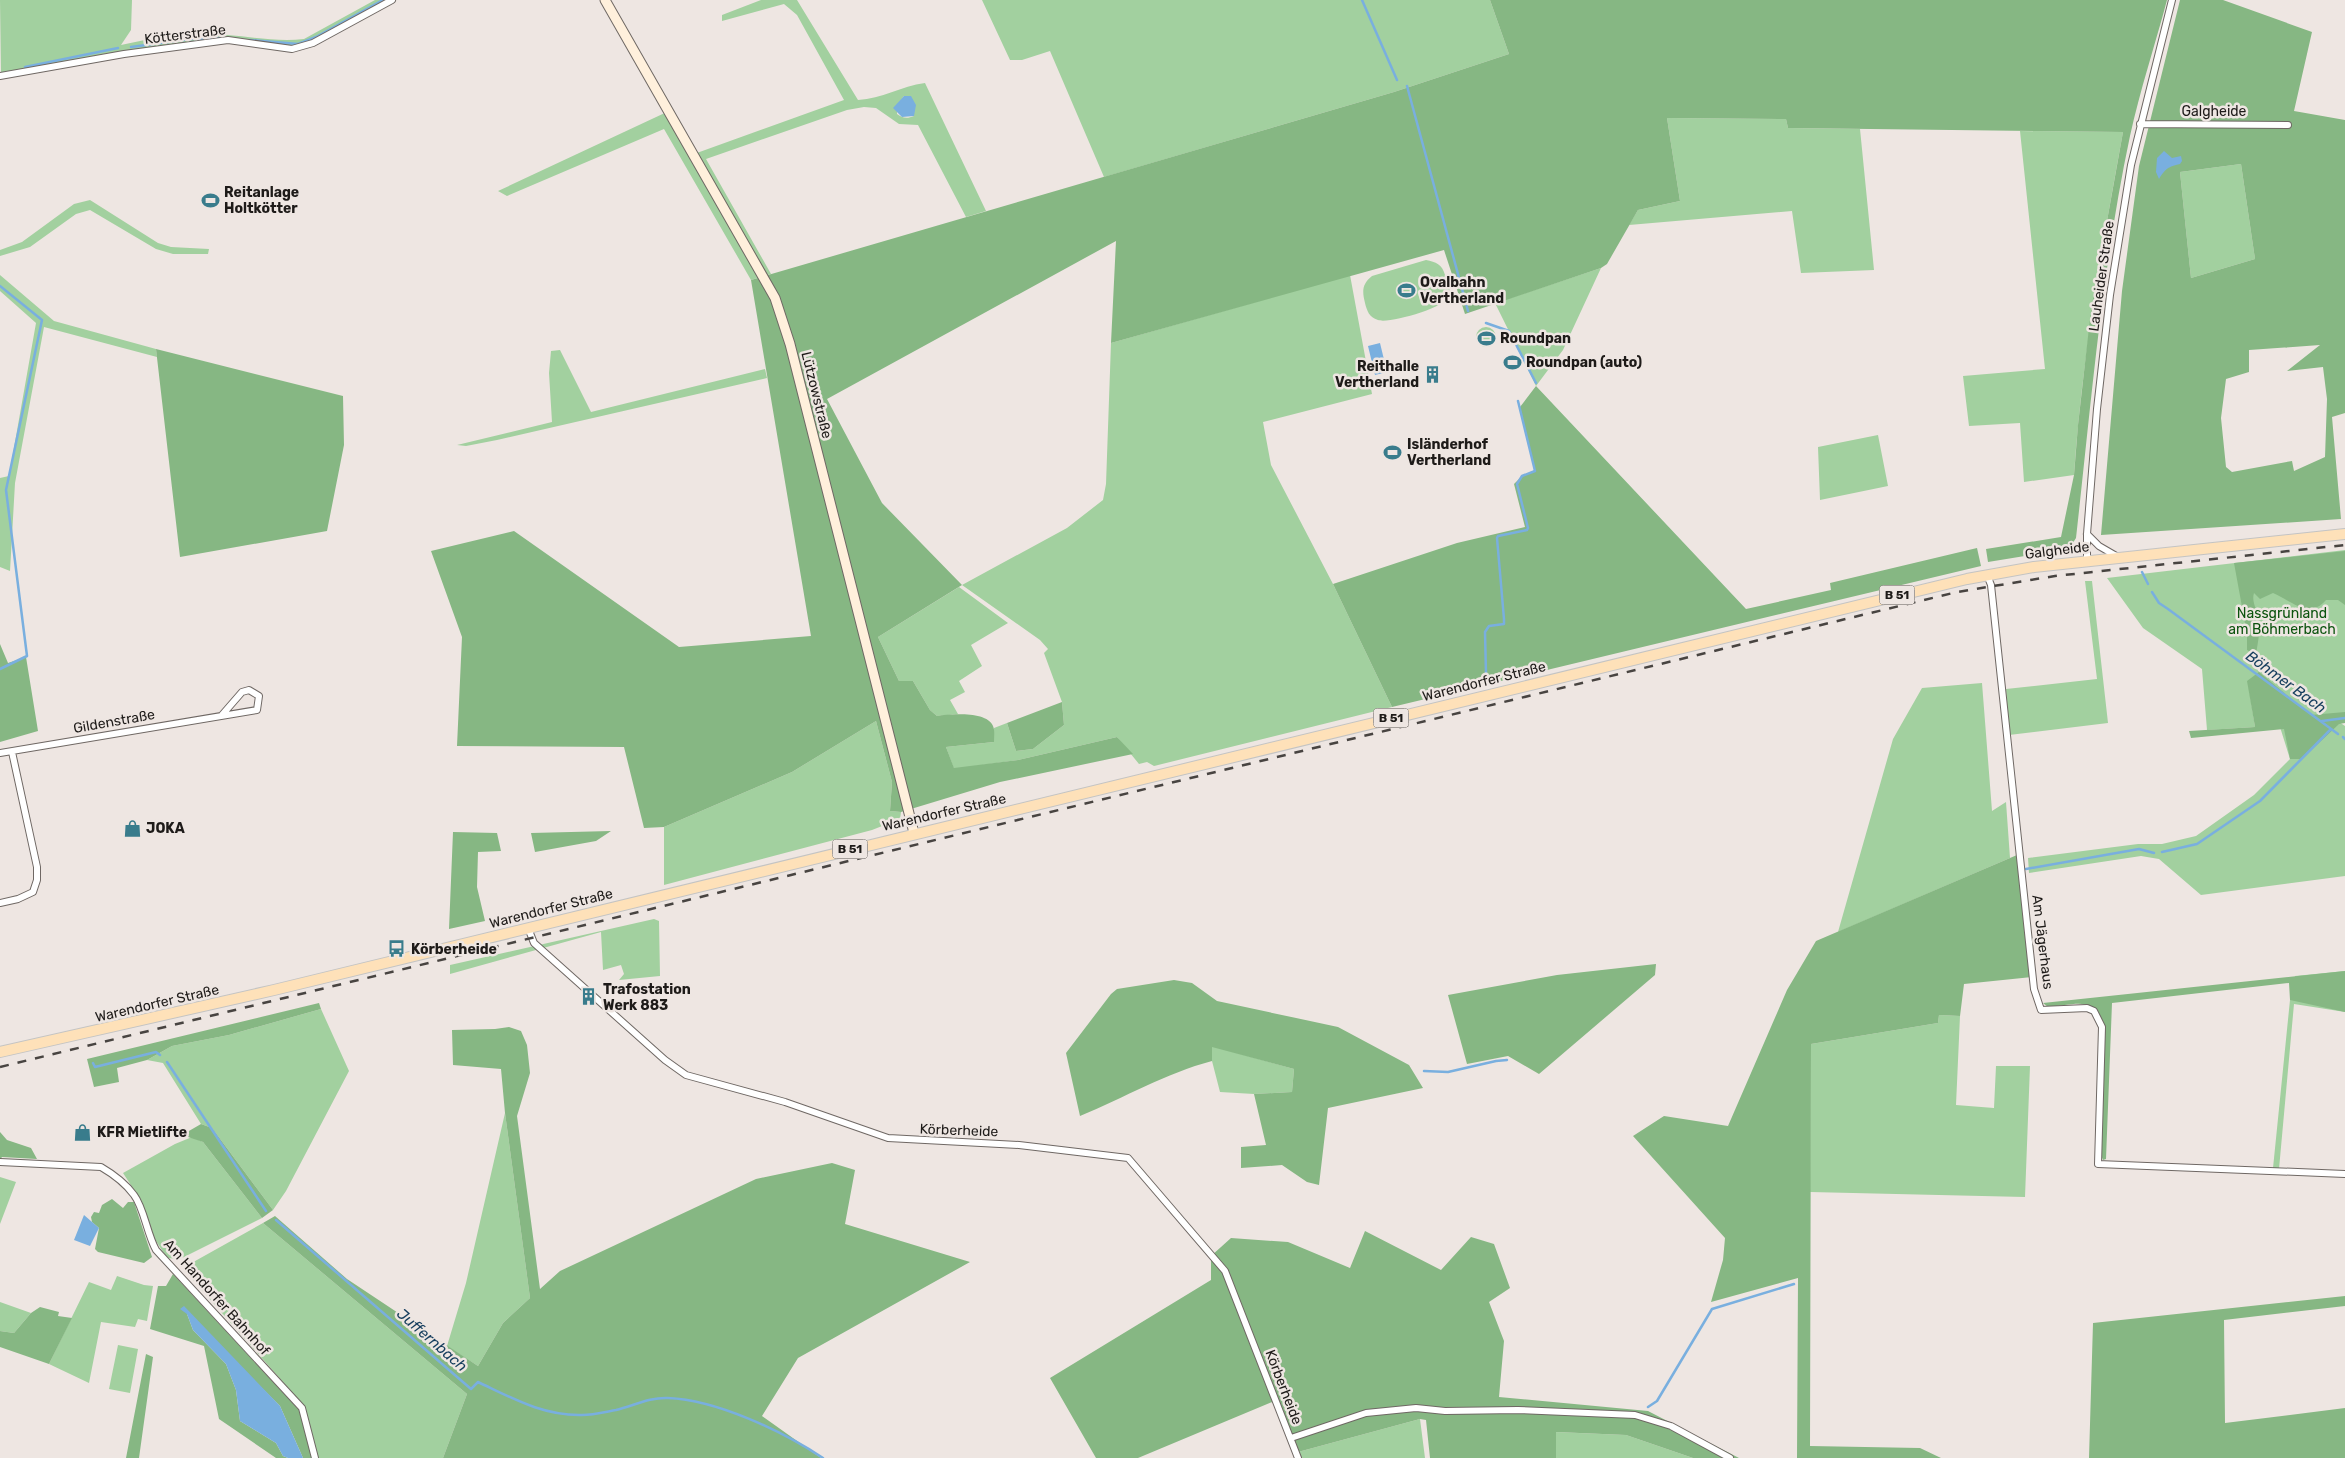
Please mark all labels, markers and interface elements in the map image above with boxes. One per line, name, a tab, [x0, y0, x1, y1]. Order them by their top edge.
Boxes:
street label: Kötterstraße	[143, 21, 227, 48]
street label: Galgheide	[2182, 103, 2247, 120]
place label: Reitanlage Holtkötter	[224, 184, 299, 217]
sports icon: Reitanlage Holtkötter	[200, 190, 220, 210]
street label: Lauheider Straße	[2085, 219, 2118, 333]
place label: Ovalbahn Vertherland	[1420, 274, 1504, 307]
sports icon: Ovalbahn Vertherland	[1396, 280, 1416, 300]
sports icon: Roundpan	[1476, 328, 1496, 348]
place label: Roundpan	[1500, 330, 1571, 347]
street label: Lützowstraße	[797, 350, 836, 441]
sports icon: Roundpan (auto)	[1502, 352, 1522, 372]
place label: Roundpan (auto)	[1526, 354, 1642, 371]
place label: Reithalle Vertherland	[1335, 358, 1419, 391]
building icon: Reithalle Vertherland	[1423, 364, 1443, 384]
place label: Isländerhof Vertherland	[1407, 436, 1491, 469]
sports icon: Isländerhof Vertherland	[1383, 442, 1403, 462]
street label: Galgheide	[2024, 538, 2090, 563]
road number: B 51	[1880, 586, 1914, 604]
park label: Nassgrünland am Böhmerbach	[2228, 605, 2336, 638]
water label: Böhmer Bach	[2242, 647, 2330, 717]
street label: Warendorfer Straße	[1421, 658, 1548, 705]
street label: Gildenstraße	[72, 706, 156, 737]
road number: B 51	[1374, 708, 1408, 728]
street label: Warendorfer Straße	[881, 790, 1008, 835]
shop icon: JOKA	[122, 818, 142, 838]
place label: JOKA	[146, 820, 185, 837]
road number: B 51	[832, 840, 868, 859]
street label: Warendorfer Straße	[488, 885, 615, 932]
street label: Am Jägerhaus	[2028, 894, 2057, 990]
bus stop icon: Körberheide	[387, 939, 407, 959]
place label: Körberheide	[411, 941, 497, 958]
street label: Warendorfer Straße	[94, 981, 221, 1026]
place label: Trafostation Werk 883	[603, 981, 691, 1014]
building icon: Trafostation Werk 883	[579, 987, 599, 1007]
street label: Körberheide	[919, 1121, 999, 1140]
shop icon: KFR Mietlifte	[73, 1122, 93, 1142]
place label: KFR Mietlifte	[97, 1124, 187, 1141]
street label: Am Handorfer Bahnhof	[160, 1236, 274, 1359]
water label: Juffernbach	[393, 1305, 471, 1375]
street label: Körberheide	[1261, 1347, 1306, 1427]

